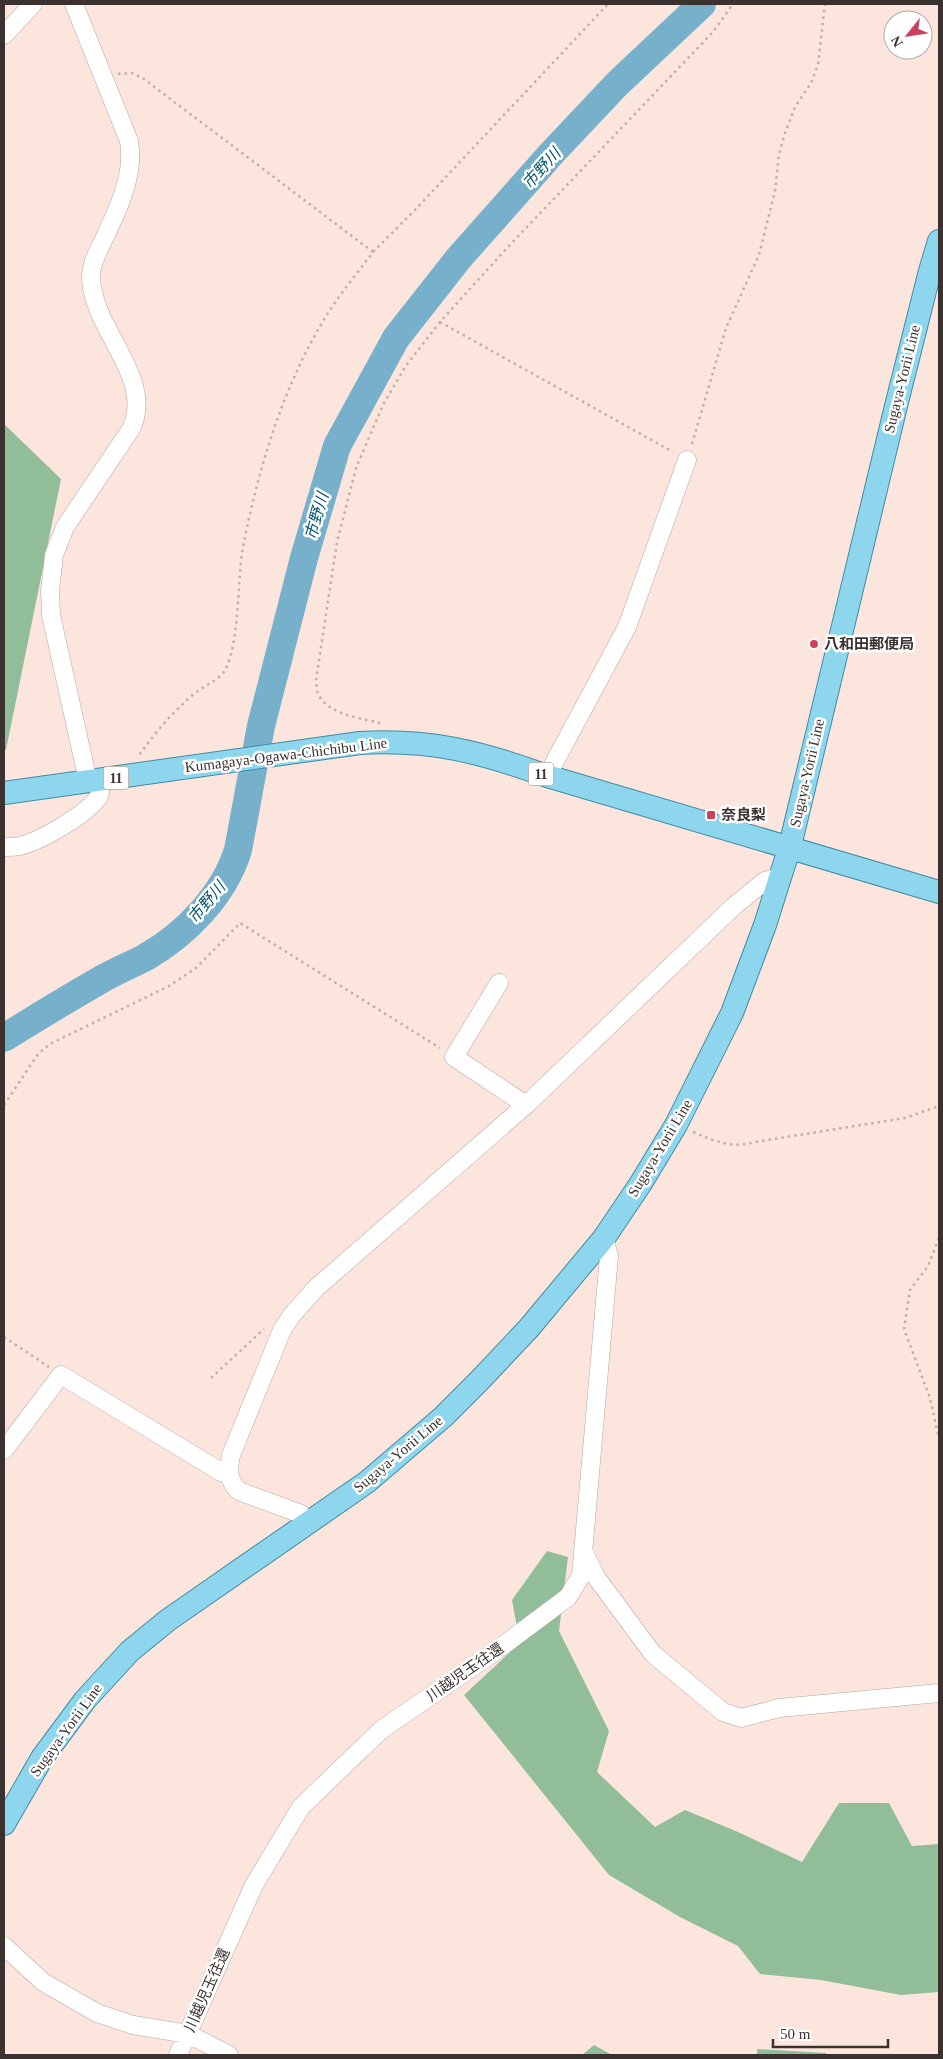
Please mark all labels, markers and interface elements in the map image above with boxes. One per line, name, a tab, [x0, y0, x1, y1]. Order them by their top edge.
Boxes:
north arrow	[883, 10, 933, 60]
text: N	[888, 33, 906, 49]
water label: 市野川	[519, 143, 565, 192]
street label: Sugaya-Yorii Line	[881, 323, 923, 435]
water label: 市野川	[302, 489, 332, 542]
place label: 八和田郵便局	[824, 636, 914, 652]
marker: 八和田郵便局	[808, 638, 820, 650]
street label: Sugaya-Yorii Line	[787, 717, 827, 829]
street label: Kumagaya-Ogawa-Chichibu Line	[184, 735, 388, 775]
road number: 11	[528, 762, 554, 786]
road number: 11	[104, 766, 128, 790]
place label: 奈良梨	[721, 807, 766, 823]
marker: 奈良梨	[705, 809, 717, 821]
water label: 市野川	[184, 877, 230, 926]
street label: Sugaya-Yorii Line	[625, 1096, 696, 1200]
street label: Sugaya-Yorii Line	[351, 1412, 446, 1496]
street label: 川越児玉往還	[424, 1640, 506, 1704]
street label: Sugaya-Yorii Line	[27, 1680, 105, 1779]
street label: 川越児玉往還	[181, 1946, 233, 2034]
scale bar	[773, 2016, 888, 2048]
text: 50 m	[780, 2026, 811, 2042]

